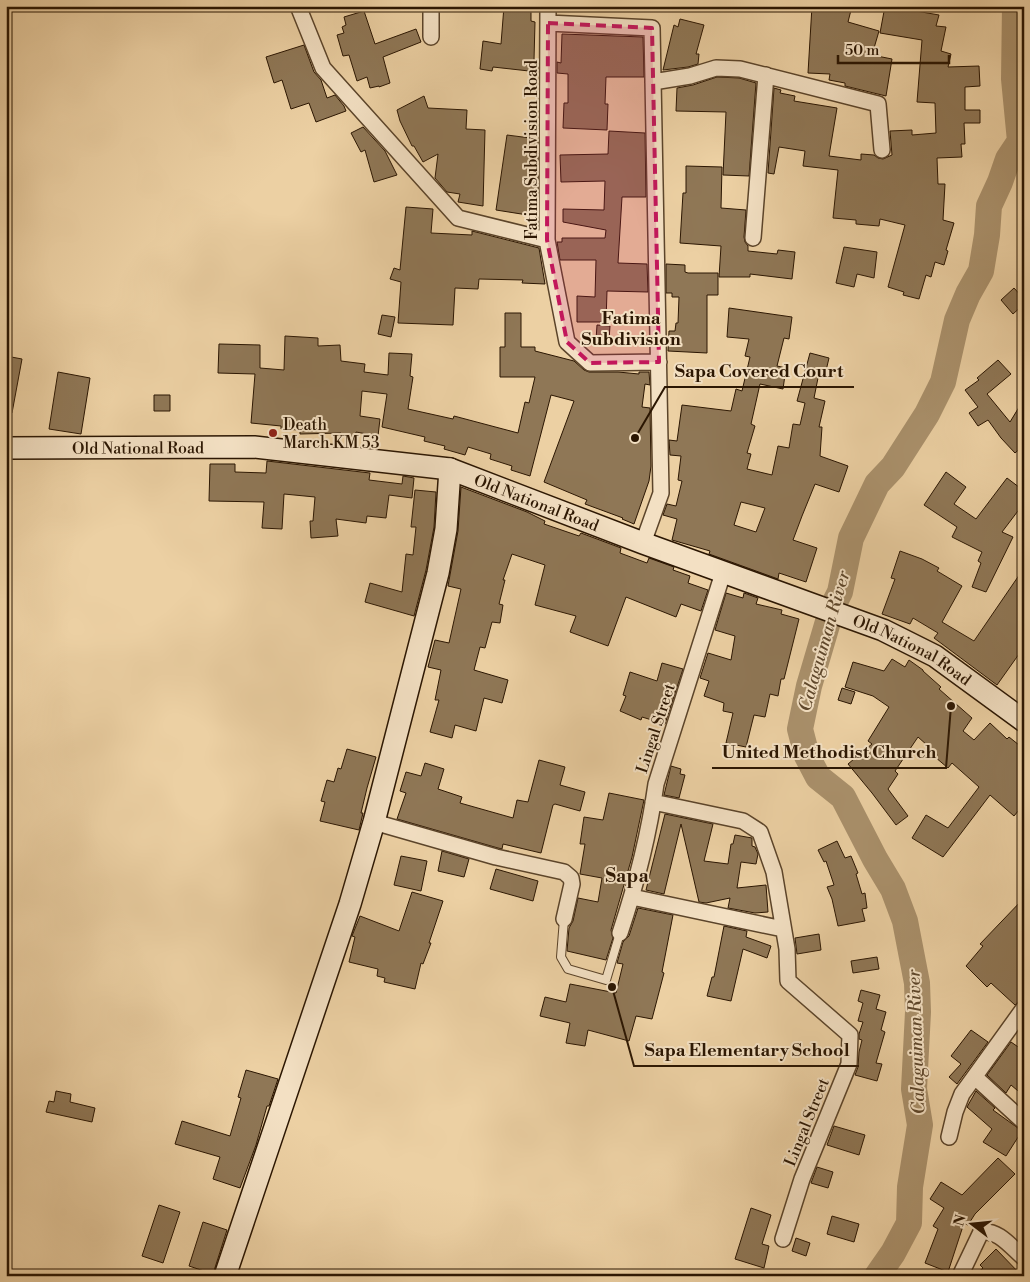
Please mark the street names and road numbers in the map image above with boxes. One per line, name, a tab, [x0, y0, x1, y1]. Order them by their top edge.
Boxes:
street label: Fatima Subdivision Road	[522, 60, 542, 240]
street label: Old National Road	[72, 438, 204, 459]
street label: Old National Road	[471, 470, 602, 536]
street label: Old National Road	[850, 611, 975, 690]
street label: Lingal Street	[632, 681, 680, 776]
street label: Lingal Street	[780, 1075, 834, 1169]

